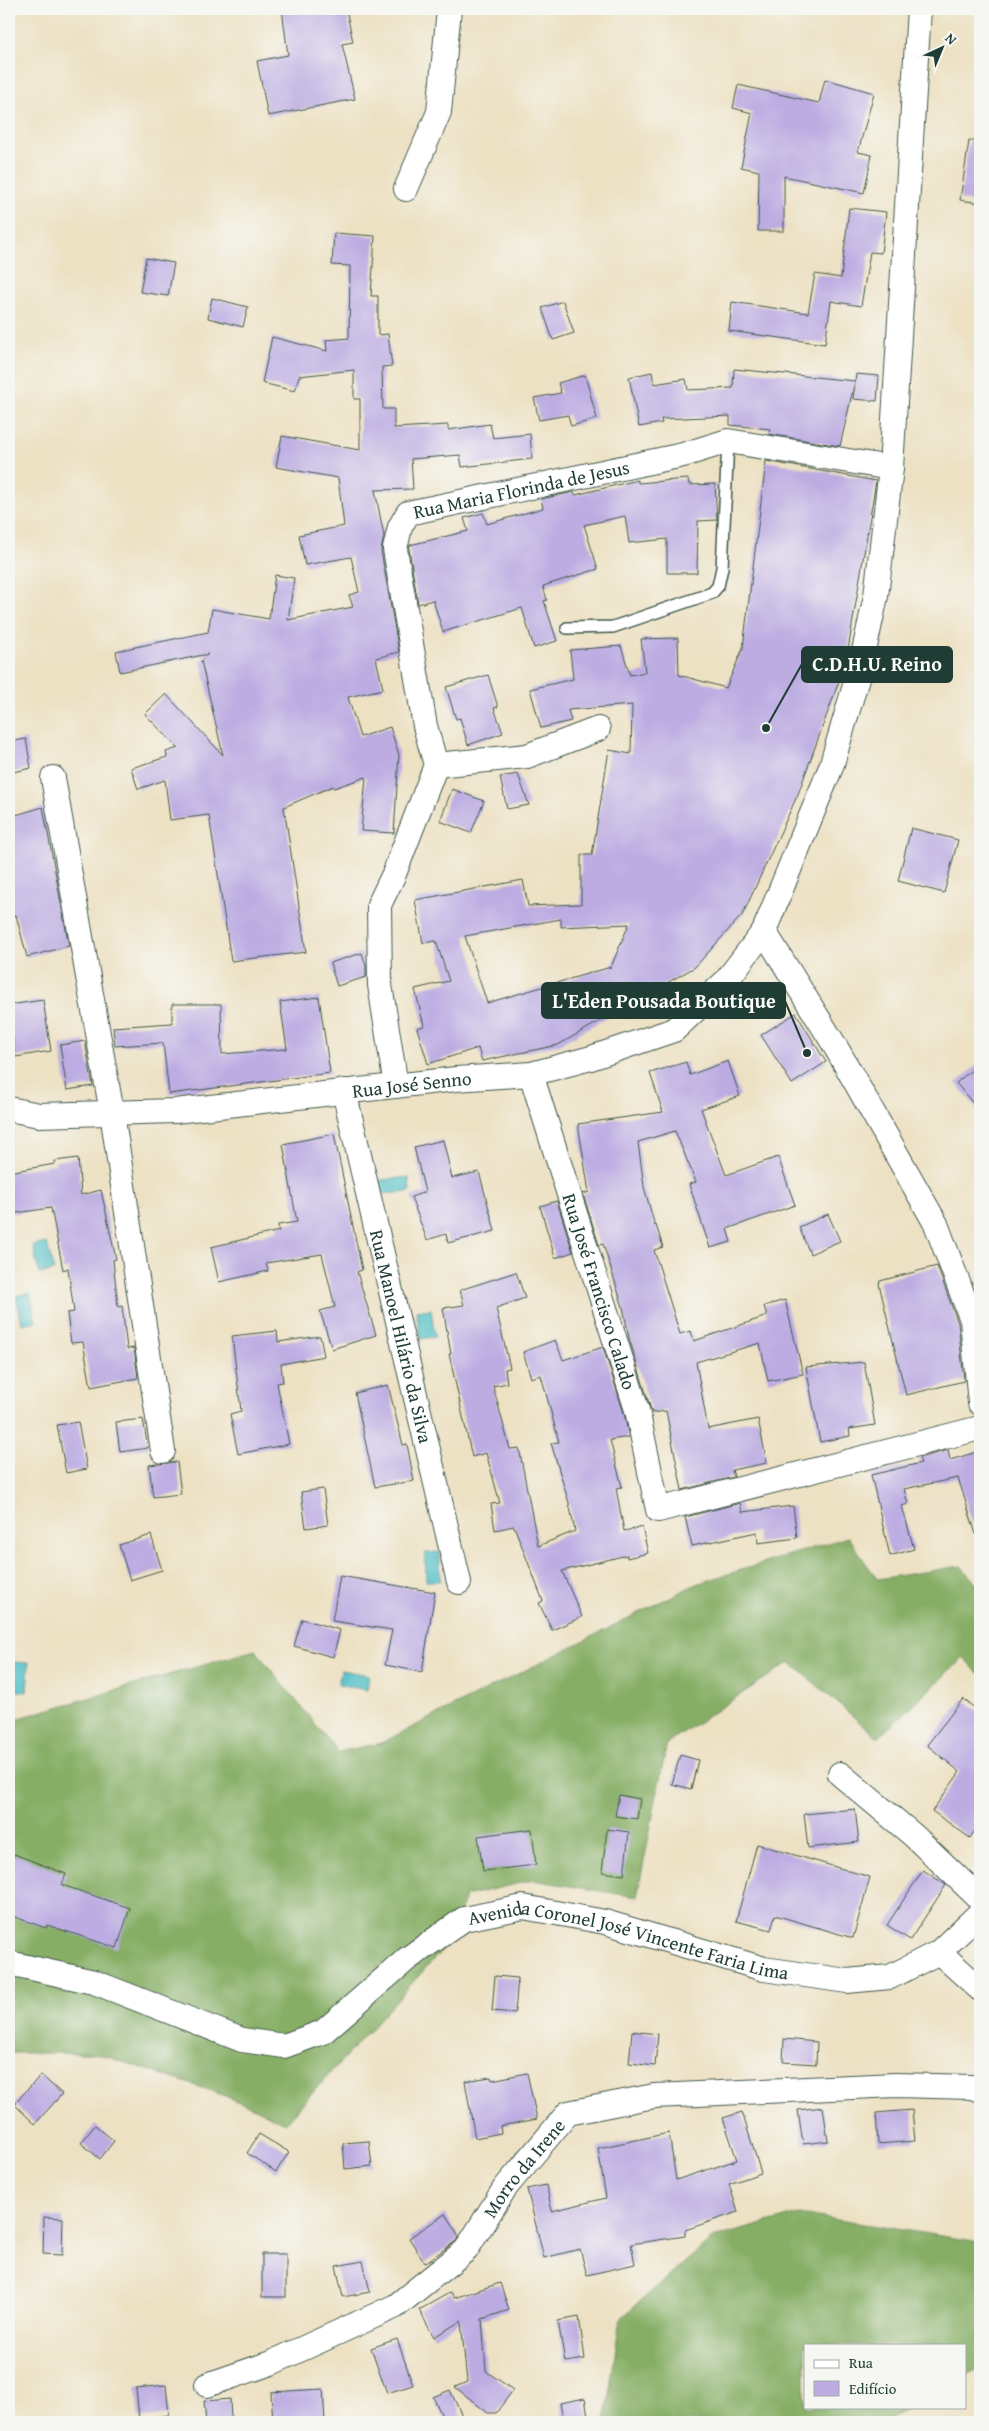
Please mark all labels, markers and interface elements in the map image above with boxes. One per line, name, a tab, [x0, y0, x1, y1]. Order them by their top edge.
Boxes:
north arrow	[916, 22, 966, 72]
text: N	[941, 28, 962, 50]
street label: Rua Maria Florinda de Jesus	[411, 453, 632, 526]
callout: C.D.H.U. Reino	[802, 647, 952, 682]
text: C.D.H.U. Reino	[812, 649, 942, 678]
callout: L'Eden Pousada Boutique	[542, 983, 785, 1018]
text: L'Eden Pousada Boutique	[552, 986, 776, 1015]
street label: Rua José Senno	[351, 1064, 472, 1105]
street label: Rua José Francisco Calado	[555, 1190, 644, 1393]
street label: Rua Manoel Hilário da Silva	[363, 1227, 440, 1446]
street label: Avenida Coronel José Vincente Faria Lima	[465, 1893, 791, 1986]
street label: Morro da Irene	[476, 2112, 572, 2223]
legend	[804, 2344, 966, 2408]
text: Rua	[849, 2352, 873, 2373]
text: Edifício	[849, 2378, 897, 2399]

